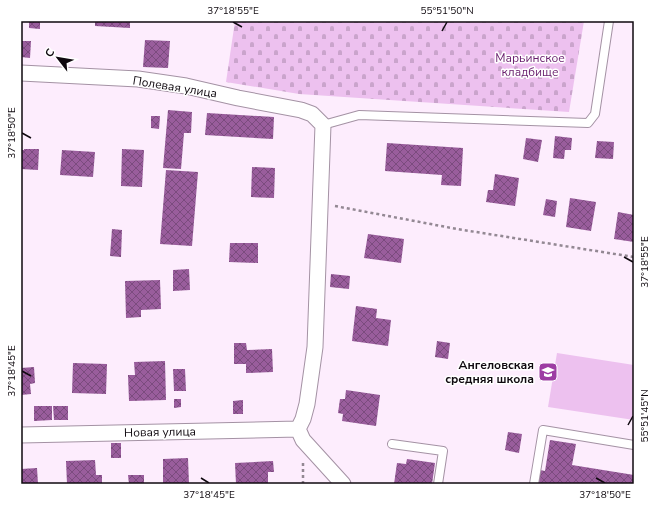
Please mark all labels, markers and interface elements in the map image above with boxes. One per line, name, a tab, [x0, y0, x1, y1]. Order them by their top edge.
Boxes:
text: 37°18'55"E	[207, 4, 259, 18]
text: 55°51'50"N	[420, 4, 474, 18]
north arrow	[38, 38, 78, 78]
text: С	[42, 46, 58, 60]
park label: Марьинское кладбище	[495, 50, 565, 80]
street label: Полевая улица	[132, 72, 218, 102]
text: 37°18'50"E	[5, 107, 19, 159]
text: 37°18'55"E	[638, 236, 652, 288]
text: 37°18'45"E	[5, 345, 19, 397]
place label: Ангеловская средняя школа	[445, 357, 534, 387]
school or university icon: Ангеловская средняя школа	[537, 361, 559, 383]
text: 55°51'45"N	[638, 389, 652, 443]
street label: Новая улица	[124, 423, 196, 441]
text: 37°18'45"E	[183, 488, 235, 502]
text: 37°18'50"E	[579, 488, 631, 502]

